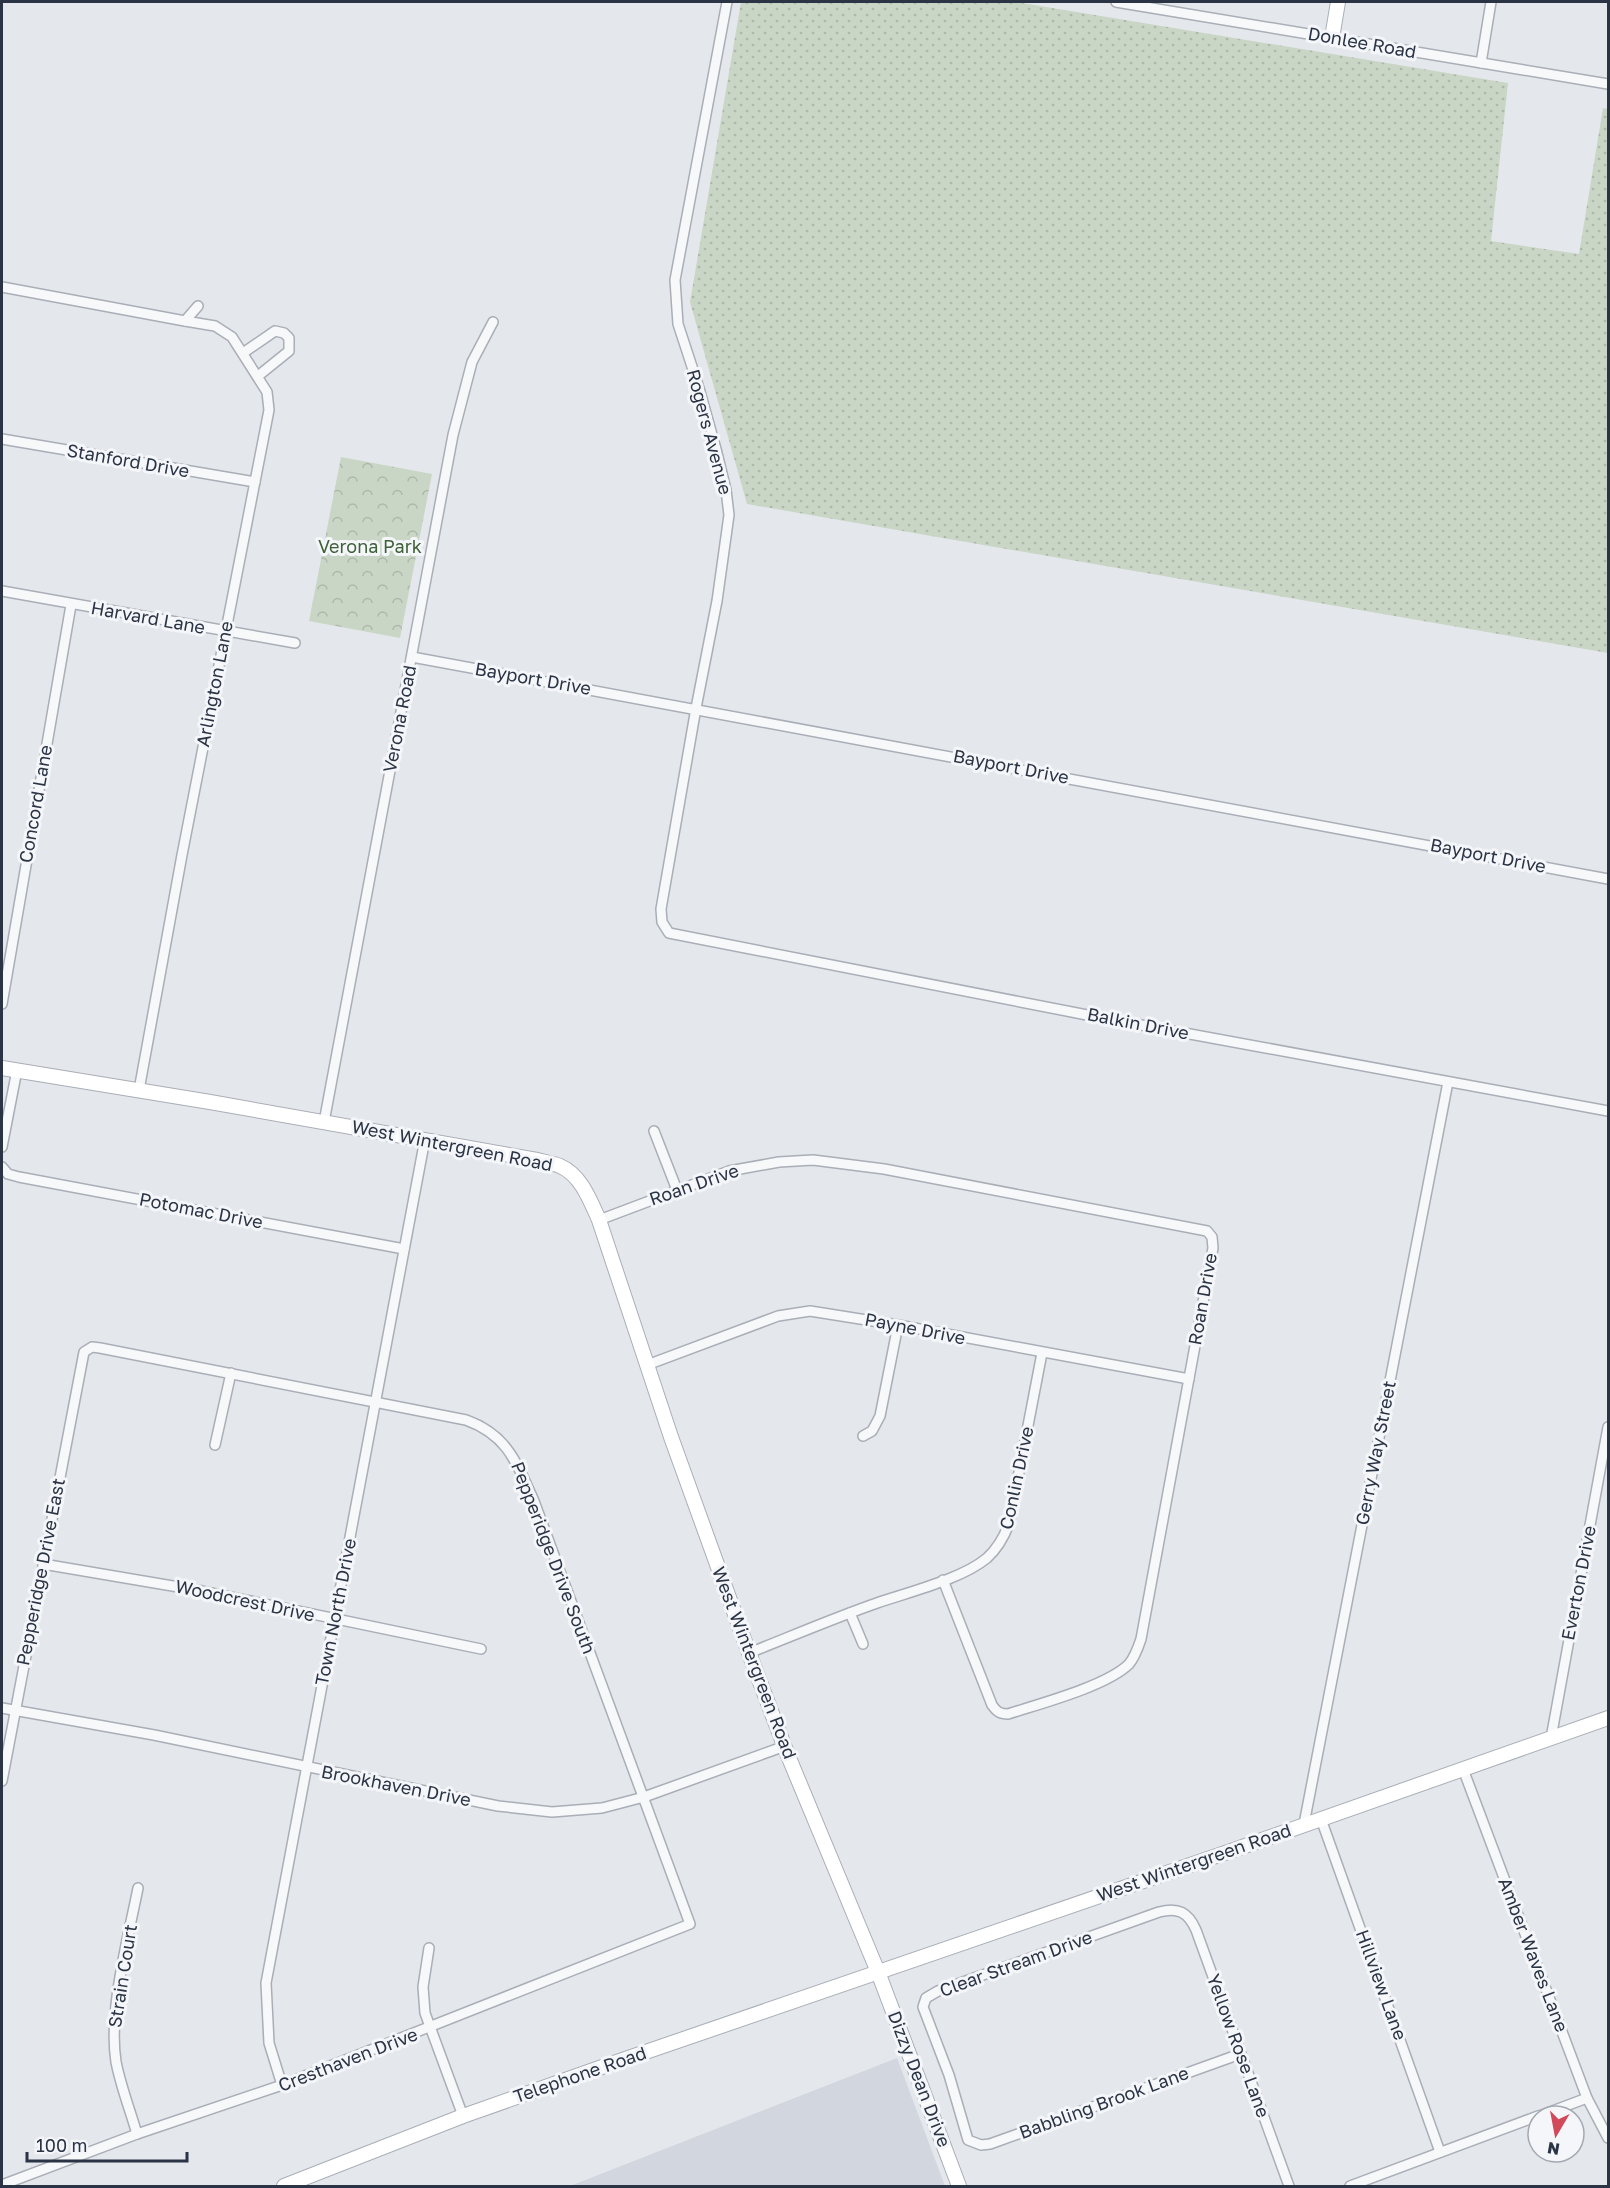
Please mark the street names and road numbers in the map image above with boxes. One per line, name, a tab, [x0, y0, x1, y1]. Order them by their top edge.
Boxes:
street label: Donlee Road	[1306, 22, 1418, 62]
street label: Rogers Avenue	[683, 367, 737, 497]
street label: Stanford Drive	[65, 438, 191, 482]
street label: Harvard Lane	[89, 596, 207, 638]
street label: Arlington Lane	[191, 619, 237, 748]
street label: Bayport Drive	[473, 657, 593, 699]
street label: Verona Road	[378, 663, 420, 774]
street label: Concord Lane	[14, 743, 56, 864]
street label: Bayport Drive	[951, 744, 1071, 788]
street label: Bayport Drive	[1428, 833, 1548, 877]
street label: Balkin Drive	[1085, 1002, 1191, 1044]
street label: West Wintergreen Road	[350, 1115, 555, 1175]
street label: Roan Drive	[646, 1158, 741, 1210]
street label: Potomac Drive	[138, 1187, 265, 1233]
street label: Roan Drive	[1183, 1251, 1221, 1347]
street label: Payne Drive	[863, 1307, 967, 1349]
street label: Gerry Way Street	[1350, 1379, 1400, 1527]
street label: Conlin Drive	[994, 1424, 1038, 1531]
street label: Pepperidge Drive South	[507, 1458, 601, 1657]
street label: Pepperidge Drive East	[11, 1476, 69, 1667]
street label: Everton Drive	[1556, 1524, 1600, 1642]
street label: Town North Drive	[310, 1536, 360, 1687]
street label: West Wintergreen Road	[708, 1563, 802, 1762]
street label: Woodcrest Drive	[173, 1574, 317, 1626]
street label: Brookhaven Drive	[320, 1760, 473, 1810]
street label: West Wintergreen Road	[1094, 1818, 1294, 1906]
street label: Amber Waves Lane	[1494, 1874, 1574, 2035]
street label: Strain Court	[103, 1923, 141, 2029]
street label: Clear Stream Drive	[936, 1925, 1095, 2001]
street label: Hillview Lane	[1352, 1926, 1412, 2043]
street label: Yellow Rose Lane	[1203, 1971, 1275, 2120]
street label: Dizzy Dean Drive	[884, 2007, 956, 2150]
street label: Cresthaven Drive	[275, 2022, 420, 2096]
street label: Telephone Road	[510, 2041, 649, 2107]
street label: Babbling Brook Lane	[1016, 2061, 1191, 2143]

